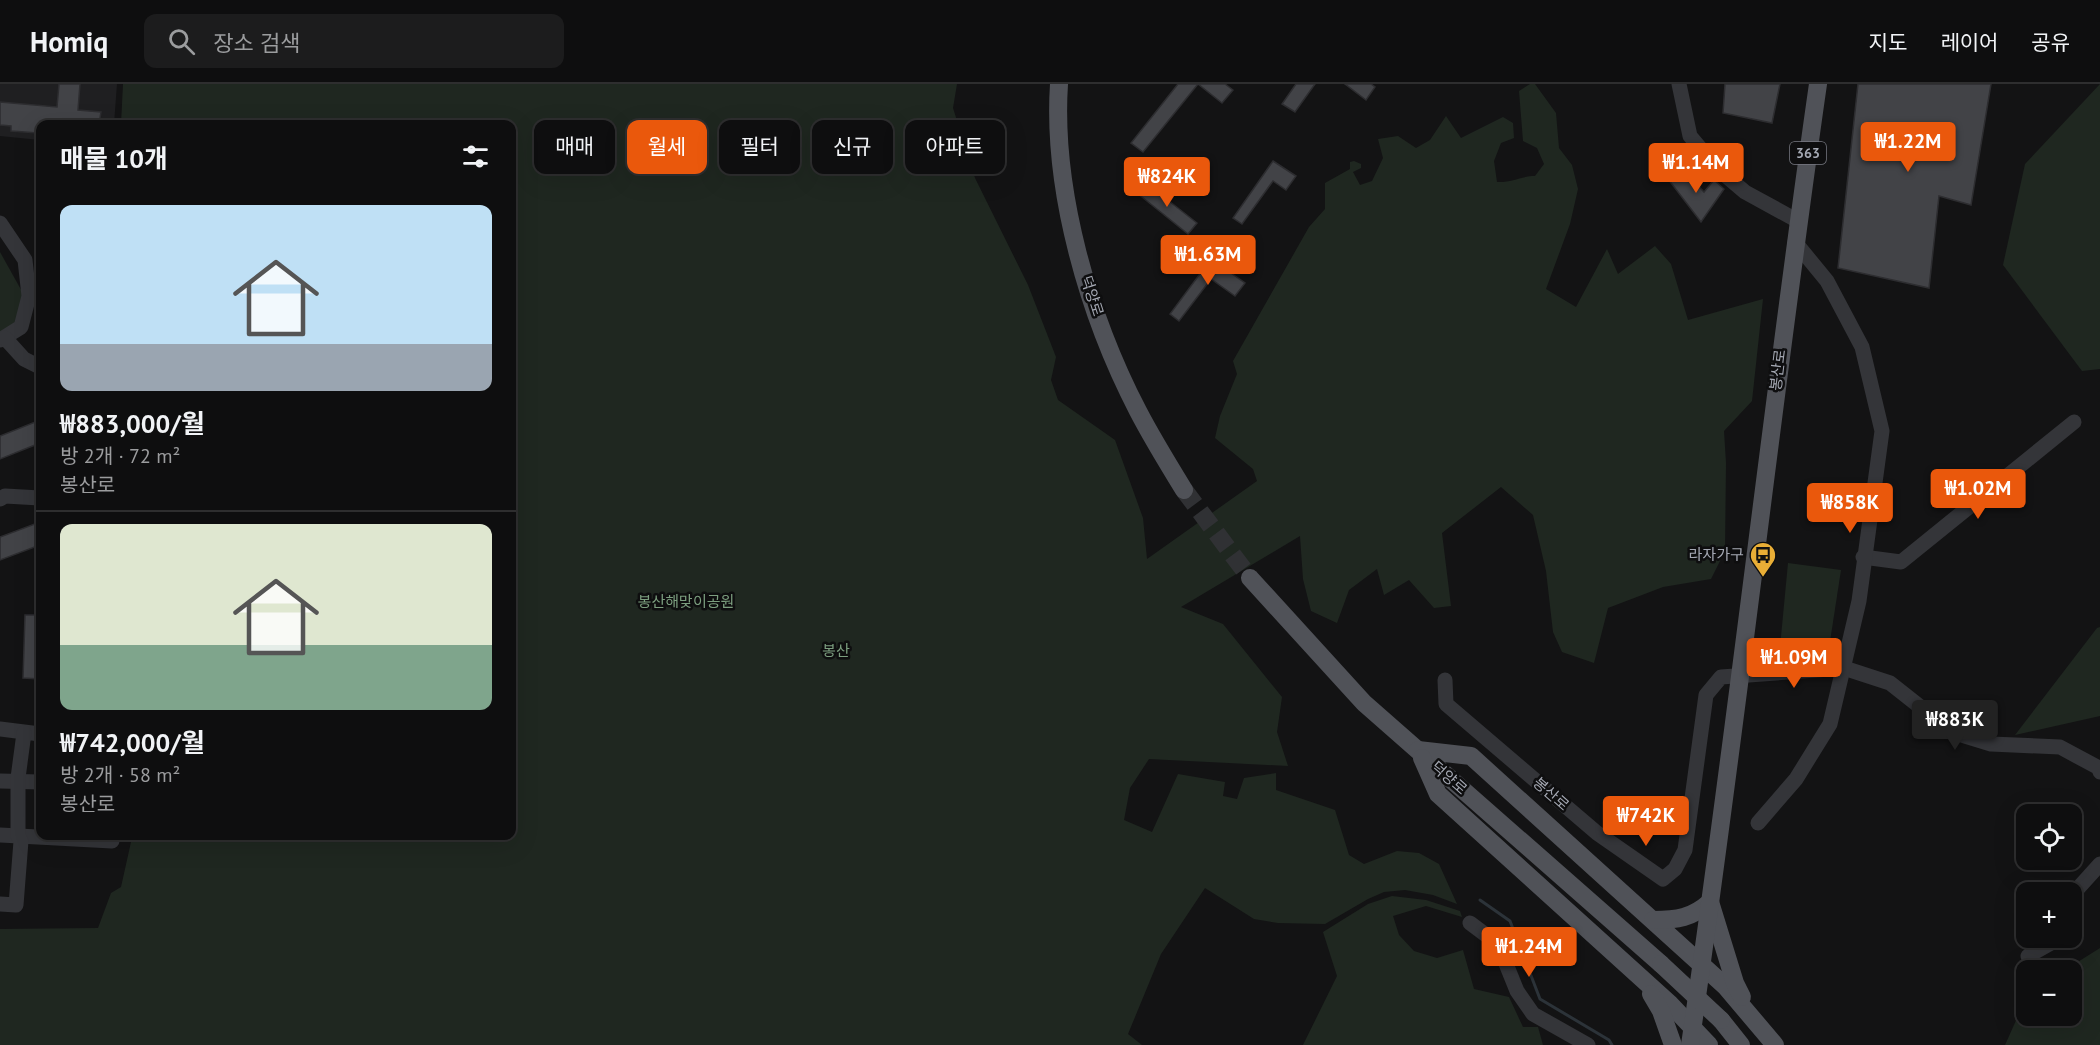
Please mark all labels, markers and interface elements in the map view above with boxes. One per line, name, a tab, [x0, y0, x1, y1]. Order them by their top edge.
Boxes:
search box	[144, 14, 564, 68]
text: Homiq	[30, 23, 108, 60]
icon: search	[165, 25, 198, 58]
text: 장소 검색	[213, 29, 300, 57]
text: 지도	[1869, 29, 1907, 56]
text: 레이어	[1940, 29, 1998, 56]
text: 공유	[2031, 29, 2070, 56]
chip: 매매	[534, 120, 615, 174]
chip: 월세	[627, 120, 707, 174]
chip: 필터	[719, 120, 800, 174]
chip: 신규	[812, 120, 893, 174]
chip: 아파트	[905, 120, 1005, 174]
pin: ₩1.22M	[1859, 122, 1957, 173]
text: ₩1.22M	[1875, 128, 1941, 154]
icon: filters	[459, 140, 492, 173]
text: 매물 10개	[60, 142, 168, 175]
road number: 363	[1790, 142, 1826, 164]
pin: ₩1.14M	[1647, 143, 1745, 194]
text: ₩1.14M	[1663, 149, 1729, 175]
pin: ₩824K	[1125, 157, 1209, 208]
text: ₩824K	[1138, 163, 1196, 189]
pin: ₩1.63M	[1159, 235, 1257, 286]
text: ₩1.63M	[1175, 241, 1241, 267]
icon: home	[222, 244, 330, 352]
street label: 덕양로	[1077, 273, 1108, 318]
street label: 봉산로	[1766, 348, 1789, 392]
text: ₩883,000/월	[60, 407, 205, 440]
text: 방 2개 · 72 m²	[60, 443, 180, 469]
pin: ₩1.02M	[1929, 469, 2027, 520]
text: 봉산로	[60, 472, 115, 498]
text: ₩1.02M	[1945, 475, 2011, 501]
pin: ₩858K	[1808, 483, 1892, 534]
text: ₩858K	[1821, 489, 1879, 515]
bus stop icon: 라자가구	[1748, 540, 1778, 578]
place label: 라자가구	[1689, 545, 1744, 564]
icon: home	[222, 563, 330, 671]
park label: 봉산해맞이공원	[638, 592, 734, 611]
pin: ₩1.09M	[1745, 638, 1843, 689]
park label: 봉산	[822, 641, 850, 660]
text: ₩1.09M	[1761, 644, 1827, 670]
pin: ₩883K	[1913, 700, 1997, 751]
text: ₩883K	[1926, 706, 1984, 732]
text: ₩742,000/월	[60, 726, 205, 759]
street label: 덕양로	[1427, 757, 1471, 798]
text: 방 2개 · 58 m²	[60, 762, 180, 788]
street label: 봉산로	[1529, 773, 1573, 814]
text: 봉산로	[60, 791, 115, 817]
pin: ₩742K	[1604, 796, 1688, 847]
text: ₩742K	[1617, 802, 1675, 828]
map controls	[2016, 804, 2082, 1026]
button: locate	[2016, 804, 2082, 870]
button: +	[2016, 882, 2082, 948]
pin: ₩1.24M	[1480, 927, 1578, 978]
text: ₩1.24M	[1496, 933, 1562, 959]
button: −	[2016, 960, 2082, 1026]

